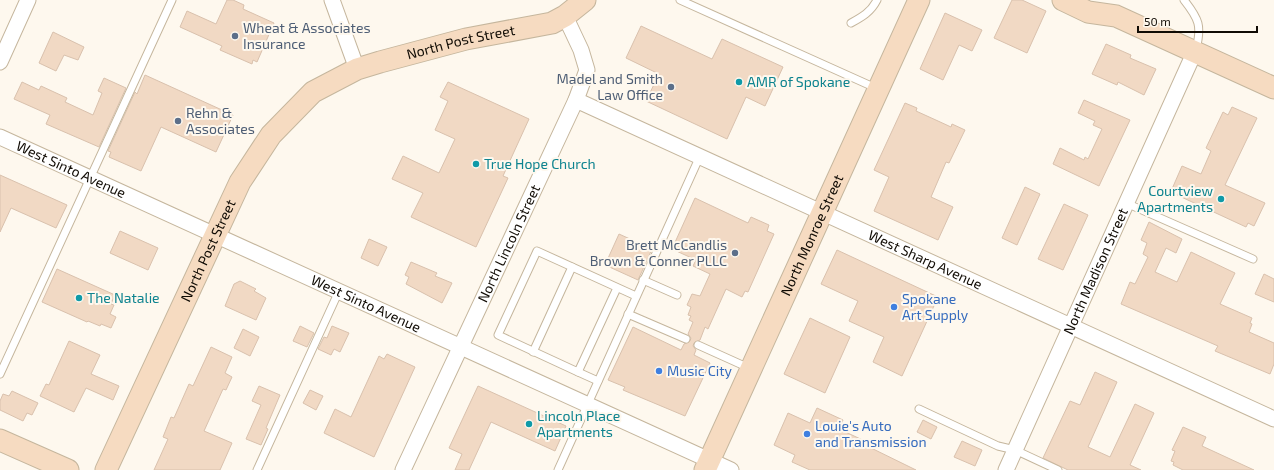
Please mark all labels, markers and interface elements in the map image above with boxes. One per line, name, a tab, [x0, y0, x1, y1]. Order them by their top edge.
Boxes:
scale bar	[1138, 8, 1257, 34]
text: 50 m	[1144, 14, 1171, 28]
place label: Wheat & Associates Insurance	[243, 19, 371, 52]
street label: North Post Street	[405, 21, 516, 63]
marker: Wheat & Associates Insurance	[230, 31, 240, 41]
place label: Madel and Smith Law Office	[557, 70, 663, 103]
place label: AMR of Spokane	[747, 73, 850, 90]
marker: AMR of Spokane	[734, 77, 744, 87]
marker: Madel and Smith Law Office	[666, 82, 676, 92]
place label: Rehn & Associates	[186, 104, 255, 137]
marker: Rehn & Associates	[173, 116, 183, 126]
street label: West Sinto Avenue	[14, 137, 129, 201]
place label: True Hope Church	[484, 155, 596, 172]
marker: True Hope Church	[471, 159, 481, 169]
street label: North Monroe Street	[776, 172, 846, 298]
street label: North Lincoln Street	[474, 182, 543, 305]
place label: Courtview Apartments	[1137, 182, 1213, 215]
marker: Courtview Apartments	[1216, 194, 1226, 204]
street label: North Post Street	[177, 197, 239, 304]
street label: North Madison Street	[1059, 205, 1131, 337]
street label: West Sharp Avenue	[866, 226, 985, 293]
place label: Brett McCandlis Brown & Conner PLLC	[590, 236, 727, 269]
marker: Brett McCandlis Brown & Conner PLLC	[730, 248, 740, 258]
street label: West Sinto Avenue	[309, 271, 424, 336]
place label: The Natalie	[87, 289, 160, 306]
place label: Spokane Art Supply	[902, 290, 969, 323]
marker: The Natalie	[74, 293, 84, 303]
marker: Spokane Art Supply	[889, 302, 899, 312]
place label: Music City	[667, 362, 733, 379]
marker: Music City	[654, 366, 664, 376]
place label: Lincoln Place Apartments	[537, 407, 620, 440]
place label: Louie's Auto and Transmission	[815, 417, 927, 450]
marker: Lincoln Place Apartments	[524, 419, 534, 429]
marker: Louie's Auto and Transmission	[802, 429, 812, 439]

